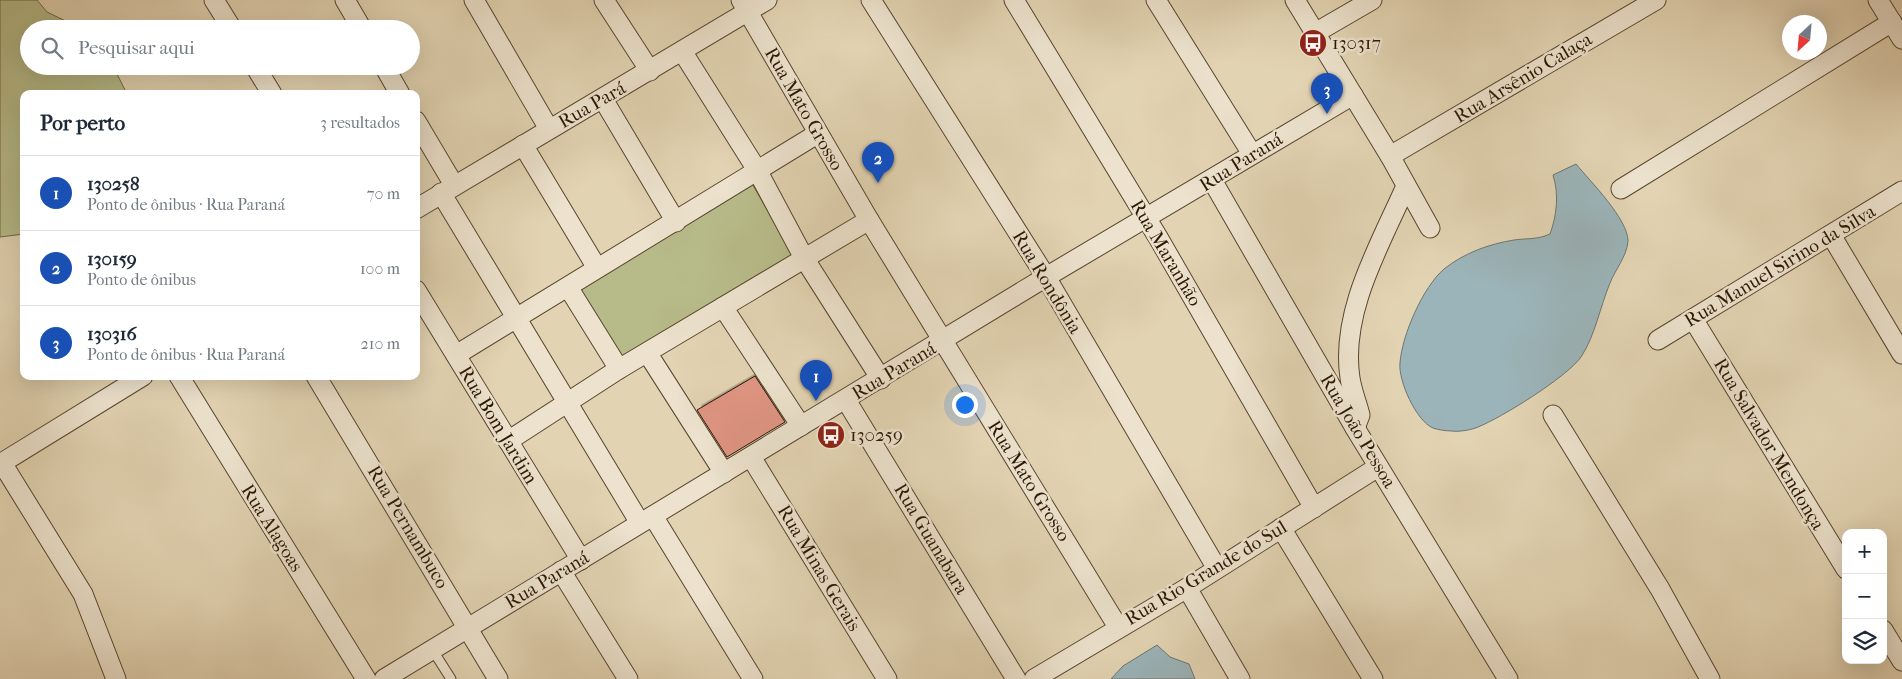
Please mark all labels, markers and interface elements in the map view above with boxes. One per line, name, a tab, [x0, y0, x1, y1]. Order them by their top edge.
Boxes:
north arrow	[1782, 15, 1827, 60]
search box	[20, 20, 420, 75]
bus stop icon: 130317	[1298, 28, 1328, 58]
street label: Rua Arsênio Calaça	[1450, 28, 1596, 128]
place label: 130317	[1332, 32, 1381, 54]
icon: search	[38, 34, 66, 62]
text: Pesquisar aqui	[78, 37, 195, 59]
street label: Rua Mato Grosso	[760, 44, 848, 175]
pin: 3	[1311, 73, 1343, 114]
street label: Rua Pará	[554, 77, 630, 133]
text: Por perto	[40, 111, 125, 135]
text: 3 resultados	[320, 113, 400, 132]
street label: Rua Paraná	[1195, 128, 1287, 196]
pin: 2	[862, 142, 894, 183]
text: 130258	[87, 173, 140, 195]
text: 1	[53, 184, 59, 203]
text: 70 m	[367, 184, 400, 203]
text: Ponto de ônibus · Rua Paraná	[87, 195, 285, 214]
street label: Rua Maranhão	[1126, 196, 1207, 311]
street label: Rua Manuel Sirino da Silva	[1681, 200, 1880, 332]
street label: Rua Rondônia	[1008, 226, 1087, 338]
text: 130159	[87, 248, 137, 270]
text: 2	[52, 259, 60, 278]
text: 100 m	[360, 259, 400, 278]
text: Ponto de ônibus	[87, 270, 196, 289]
text: 130316	[87, 323, 137, 345]
text: 3	[53, 334, 59, 353]
text: 210 m	[361, 334, 400, 353]
street label: Rua Paraná	[848, 337, 940, 405]
text: Ponto de ônibus · Rua Paraná	[87, 345, 285, 364]
street label: Rua Salvador Mendonça	[1709, 354, 1829, 534]
pin: 1	[800, 360, 832, 401]
street label: Rua Bom Jardim	[454, 362, 542, 488]
street label: Rua João Pessoa	[1315, 370, 1401, 492]
your location	[952, 392, 978, 418]
street label: Rua Mato Grosso	[983, 416, 1075, 546]
bus stop icon: 130259	[816, 420, 846, 450]
place label: 130259	[850, 424, 903, 446]
street label: Rua Pernambuco	[363, 461, 454, 593]
street label: Rua Alagoas	[236, 480, 308, 576]
street label: Rua Guanabara	[889, 480, 973, 599]
street label: Rua Minas Gerais	[773, 501, 865, 635]
street label: Rua Rio Grande do Sul	[1121, 516, 1291, 630]
map controls	[1842, 529, 1887, 664]
button: +	[1842, 529, 1887, 574]
street label: Rua Paraná	[501, 546, 593, 614]
button: −	[1842, 574, 1887, 619]
button: layers	[1842, 619, 1887, 664]

